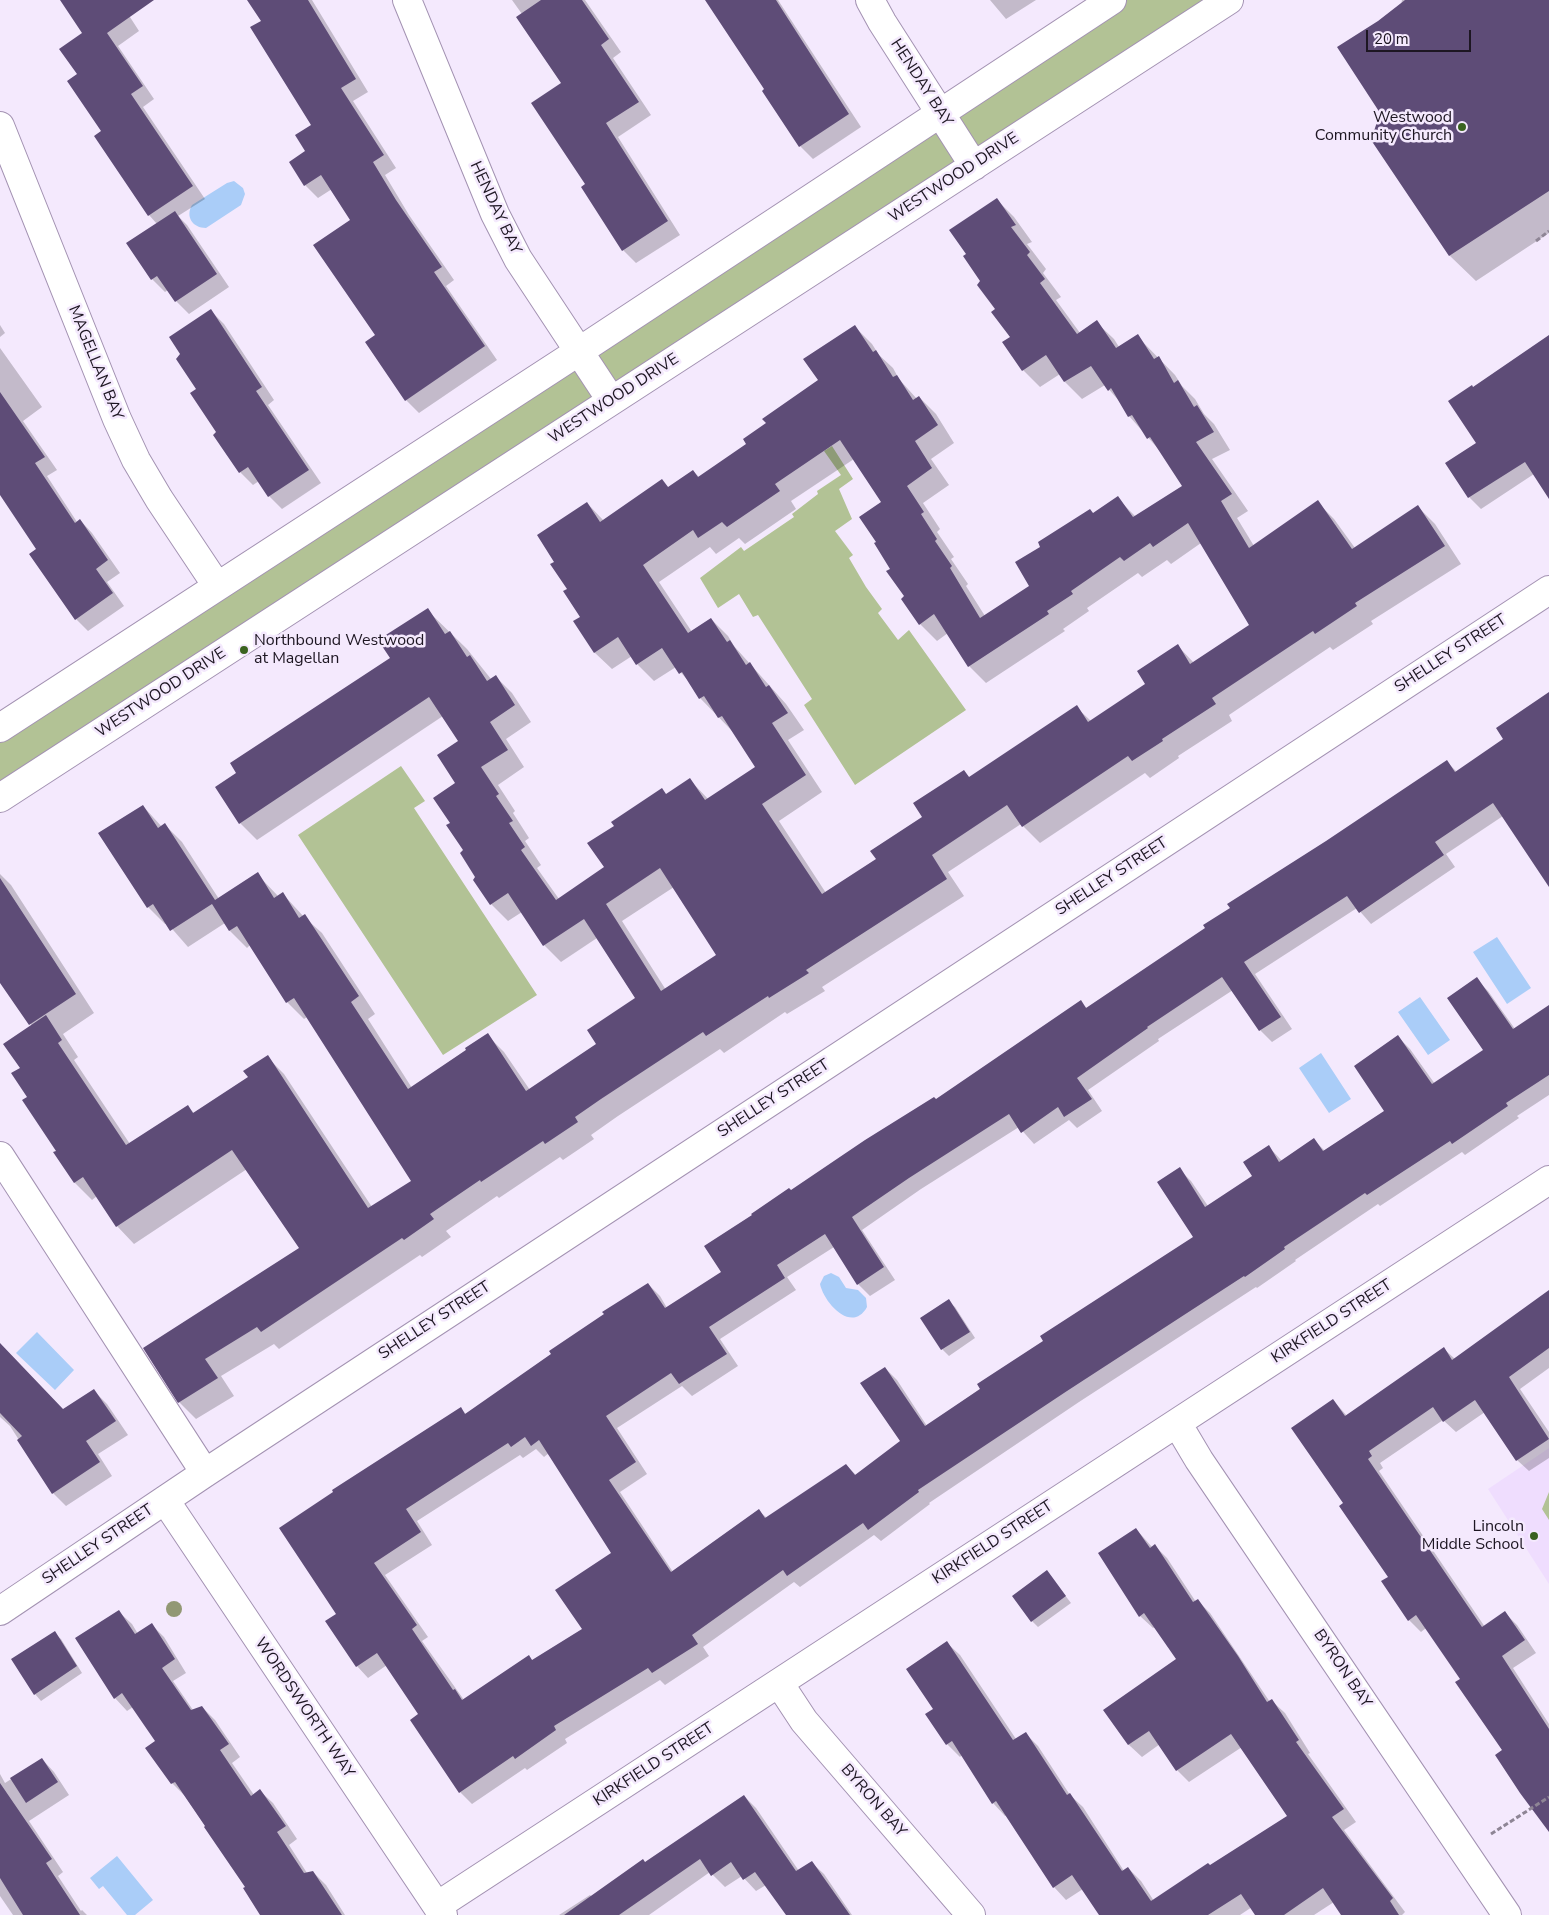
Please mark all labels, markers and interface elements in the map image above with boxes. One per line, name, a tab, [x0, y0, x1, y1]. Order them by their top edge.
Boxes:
scale bar	[1369, 20, 1474, 52]
text: 20 m	[1374, 29, 1409, 49]
street label: HENDAY BAY	[886, 36, 956, 130]
place label: Westwood Community Church	[1315, 108, 1452, 146]
marker: Westwood Community Church	[1456, 121, 1468, 133]
street label: WESTWOOD DRIVE	[885, 129, 1023, 227]
street label: HENDAY BAY	[465, 159, 525, 257]
street label: MAGELLAN BAY	[63, 303, 127, 423]
street label: WESTWOOD DRIVE	[545, 350, 683, 448]
street label: SHELLEY STREET	[1391, 611, 1511, 697]
place label: Northbound Westwood at Magellan	[254, 631, 424, 669]
street label: WESTWOOD DRIVE	[92, 644, 230, 742]
marker: Northbound Westwood at Magellan	[238, 644, 250, 656]
street label: SHELLEY STREET	[1052, 834, 1172, 920]
street label: SHELLEY STREET	[714, 1056, 834, 1142]
street label: KIRKFIELD STREET	[1268, 1276, 1396, 1368]
street label: SHELLEY STREET	[375, 1278, 495, 1364]
street label: KIRKFIELD STREET	[929, 1497, 1057, 1589]
street label: SHELLEY STREET	[39, 1501, 157, 1589]
place label: Lincoln Middle School	[1422, 1517, 1524, 1555]
marker: Lincoln Middle School	[1528, 1530, 1540, 1542]
street label: BYRON BAY	[1309, 1626, 1375, 1712]
street label: WORDSWORTH WAY	[250, 1634, 358, 1782]
street label: KIRKFIELD STREET	[590, 1719, 718, 1811]
street label: BYRON BAY	[836, 1761, 910, 1841]

